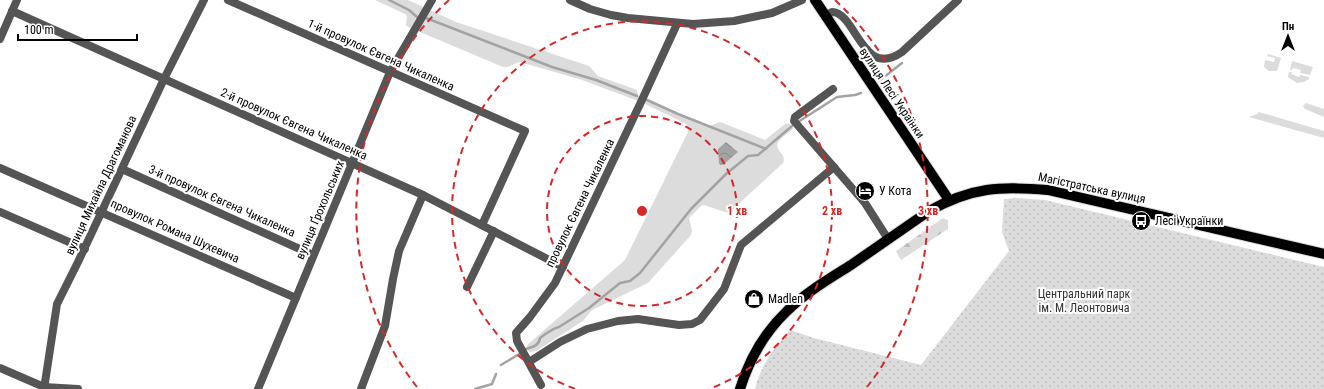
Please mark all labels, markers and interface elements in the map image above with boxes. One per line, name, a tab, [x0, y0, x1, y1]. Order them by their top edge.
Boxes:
scale bar	[18, 16, 137, 42]
street label: 1-й провулок Євгена Чикаленка	[305, 16, 457, 94]
north arrow	[1268, 16, 1308, 56]
text: Пн	[1282, 20, 1294, 33]
text: 100 m	[24, 23, 54, 37]
street label: вулиця Лесі Українки	[857, 45, 927, 141]
street label: 2-й провулок Євгена Чикаленка	[218, 85, 370, 163]
street label: вулиця Михайла Драгоманова	[62, 113, 140, 257]
street label: провулок Євгена Чикаленка	[543, 136, 617, 270]
street label: вулиця Ґрохольських	[292, 158, 347, 261]
street label: 3-й провулок Євгена Чикаленка	[146, 162, 298, 240]
street label: Магістратська вулиця	[1037, 170, 1147, 206]
hotel icon: У Кота	[854, 180, 876, 202]
place label: У Кота	[879, 184, 912, 198]
street label: провулок Романа Шухевича	[108, 196, 242, 266]
centre of rings	[635, 204, 649, 218]
text: 1 хв	[727, 204, 747, 218]
text: 2 хв	[822, 204, 842, 218]
text: 3 хв	[918, 204, 938, 218]
bus stop icon: Лесі Українки	[1130, 210, 1152, 232]
place label: Лесі Українки	[1155, 214, 1223, 228]
park label: Центральний парк ім. М. Леонтовича	[1038, 287, 1131, 315]
shop icon: Madlen	[743, 288, 765, 310]
place label: Madlen	[768, 292, 803, 306]

